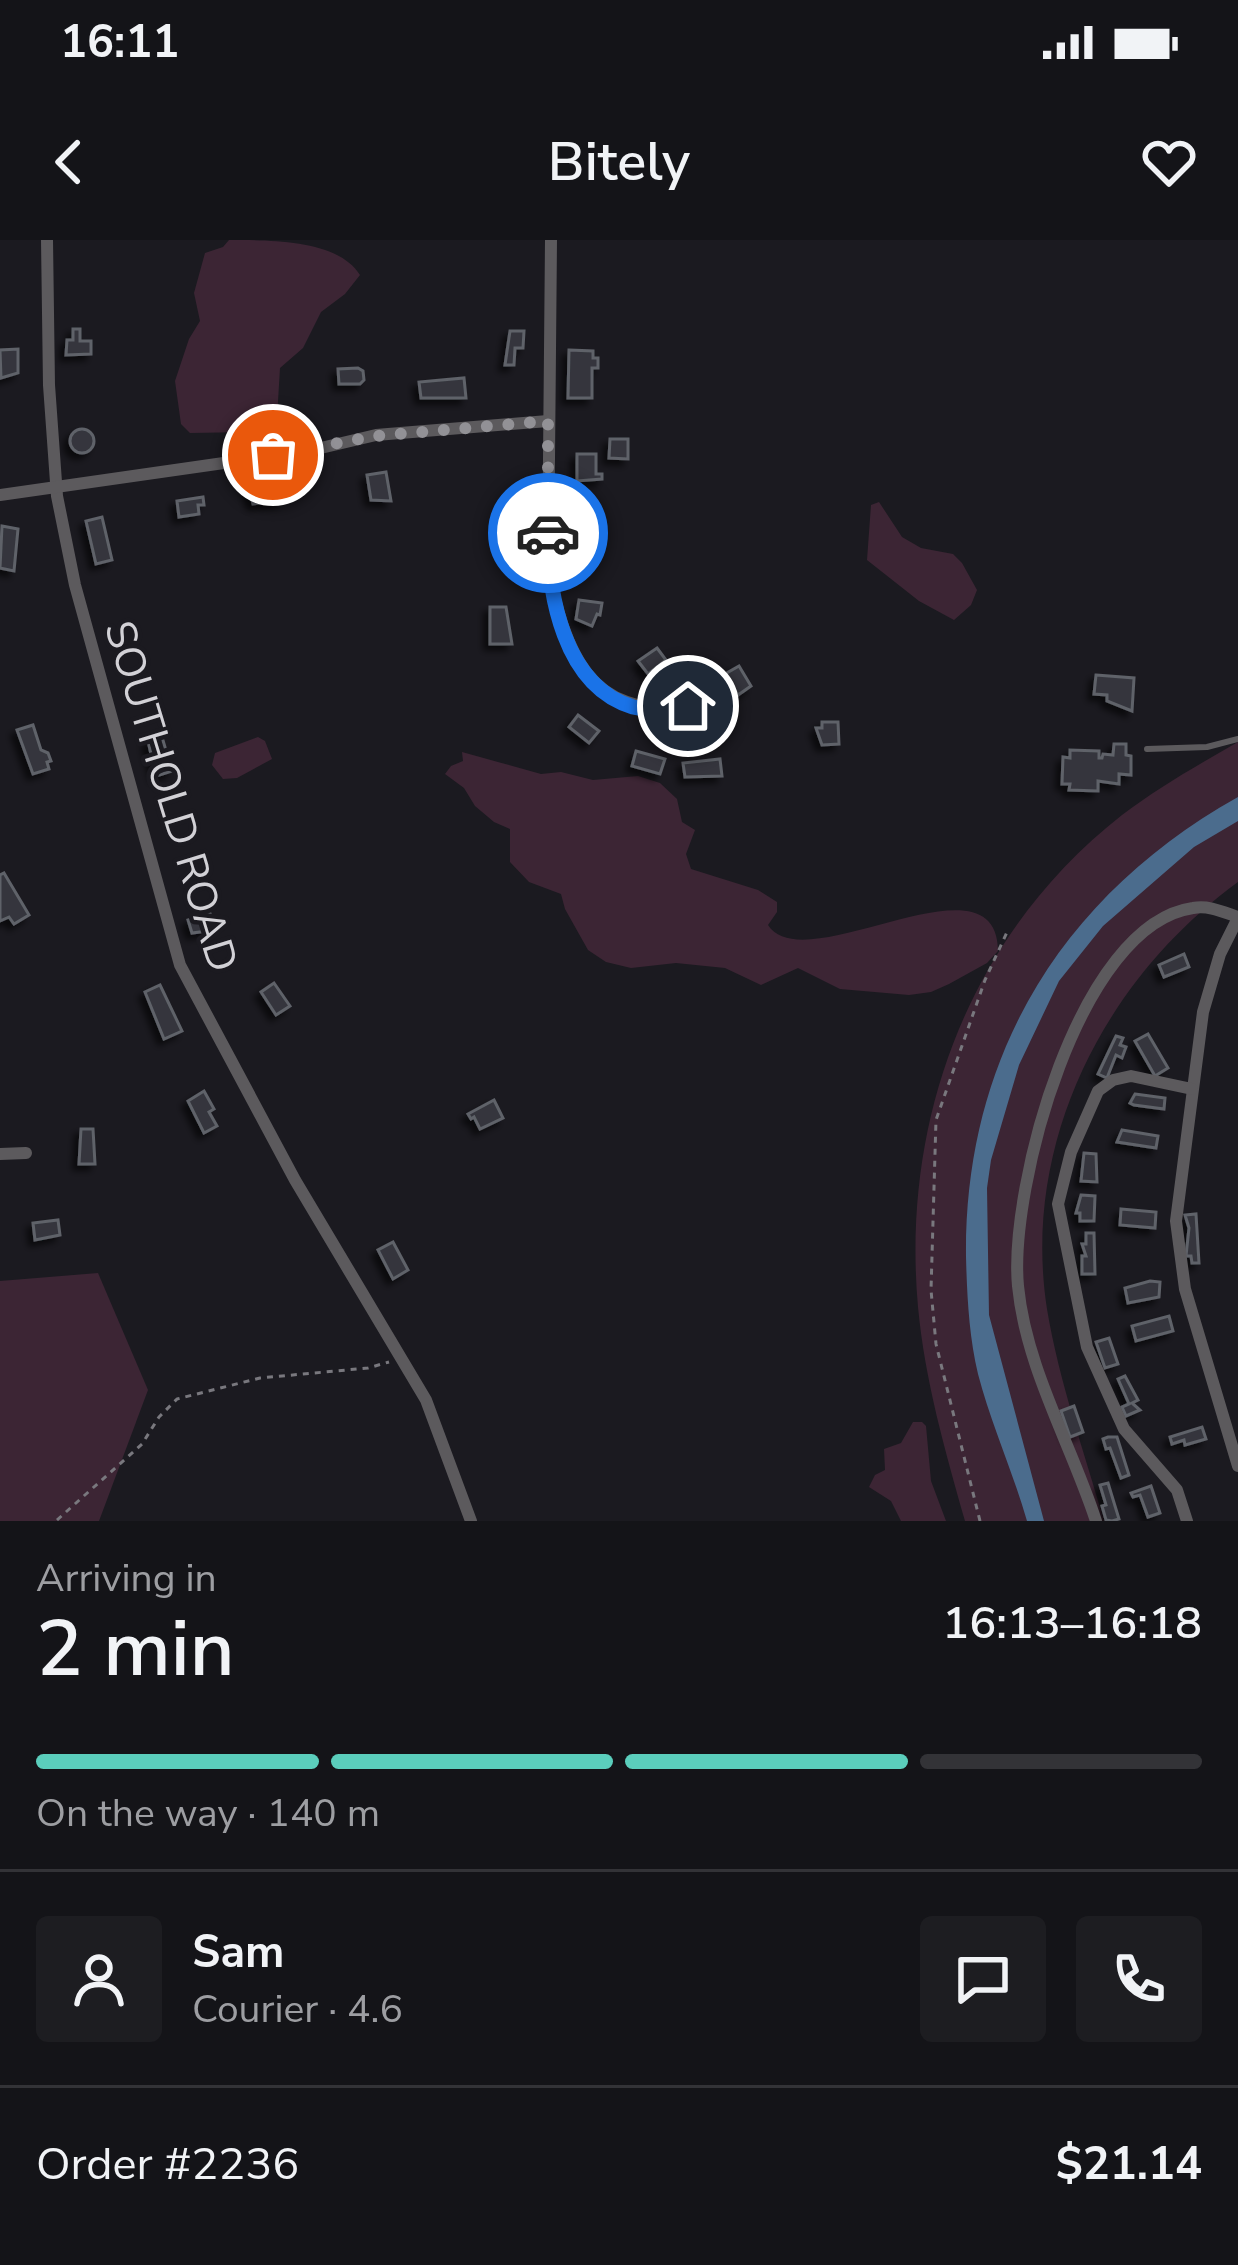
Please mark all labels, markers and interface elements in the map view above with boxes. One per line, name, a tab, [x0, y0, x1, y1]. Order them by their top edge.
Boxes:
text: 16:11	[60, 12, 179, 73]
text: Bitely	[548, 125, 690, 199]
icon: back	[36, 129, 102, 195]
icon: heart	[1136, 129, 1202, 195]
pin	[222, 404, 324, 506]
icon: bag	[240, 422, 306, 488]
courier	[488, 473, 608, 593]
icon: car	[515, 500, 581, 566]
street label: SOUTHOLD ROAD	[90, 614, 251, 979]
pin	[637, 655, 739, 757]
icon: home	[655, 673, 721, 739]
text: Arriving in	[36, 1552, 217, 1605]
text: 16:13–16:18	[942, 1593, 1202, 1654]
text: 2 min	[36, 1596, 235, 1703]
text: On the way · 140 m	[36, 1787, 380, 1840]
button: person	[36, 1916, 162, 2042]
button: chat	[920, 1916, 1046, 2042]
button: phone	[1076, 1916, 1202, 2042]
text: Sam	[192, 1922, 284, 1983]
text: Courier · 4.6	[192, 1983, 403, 2036]
text: Order #2236	[36, 2134, 299, 2195]
text: $21.14	[1056, 2134, 1202, 2195]

